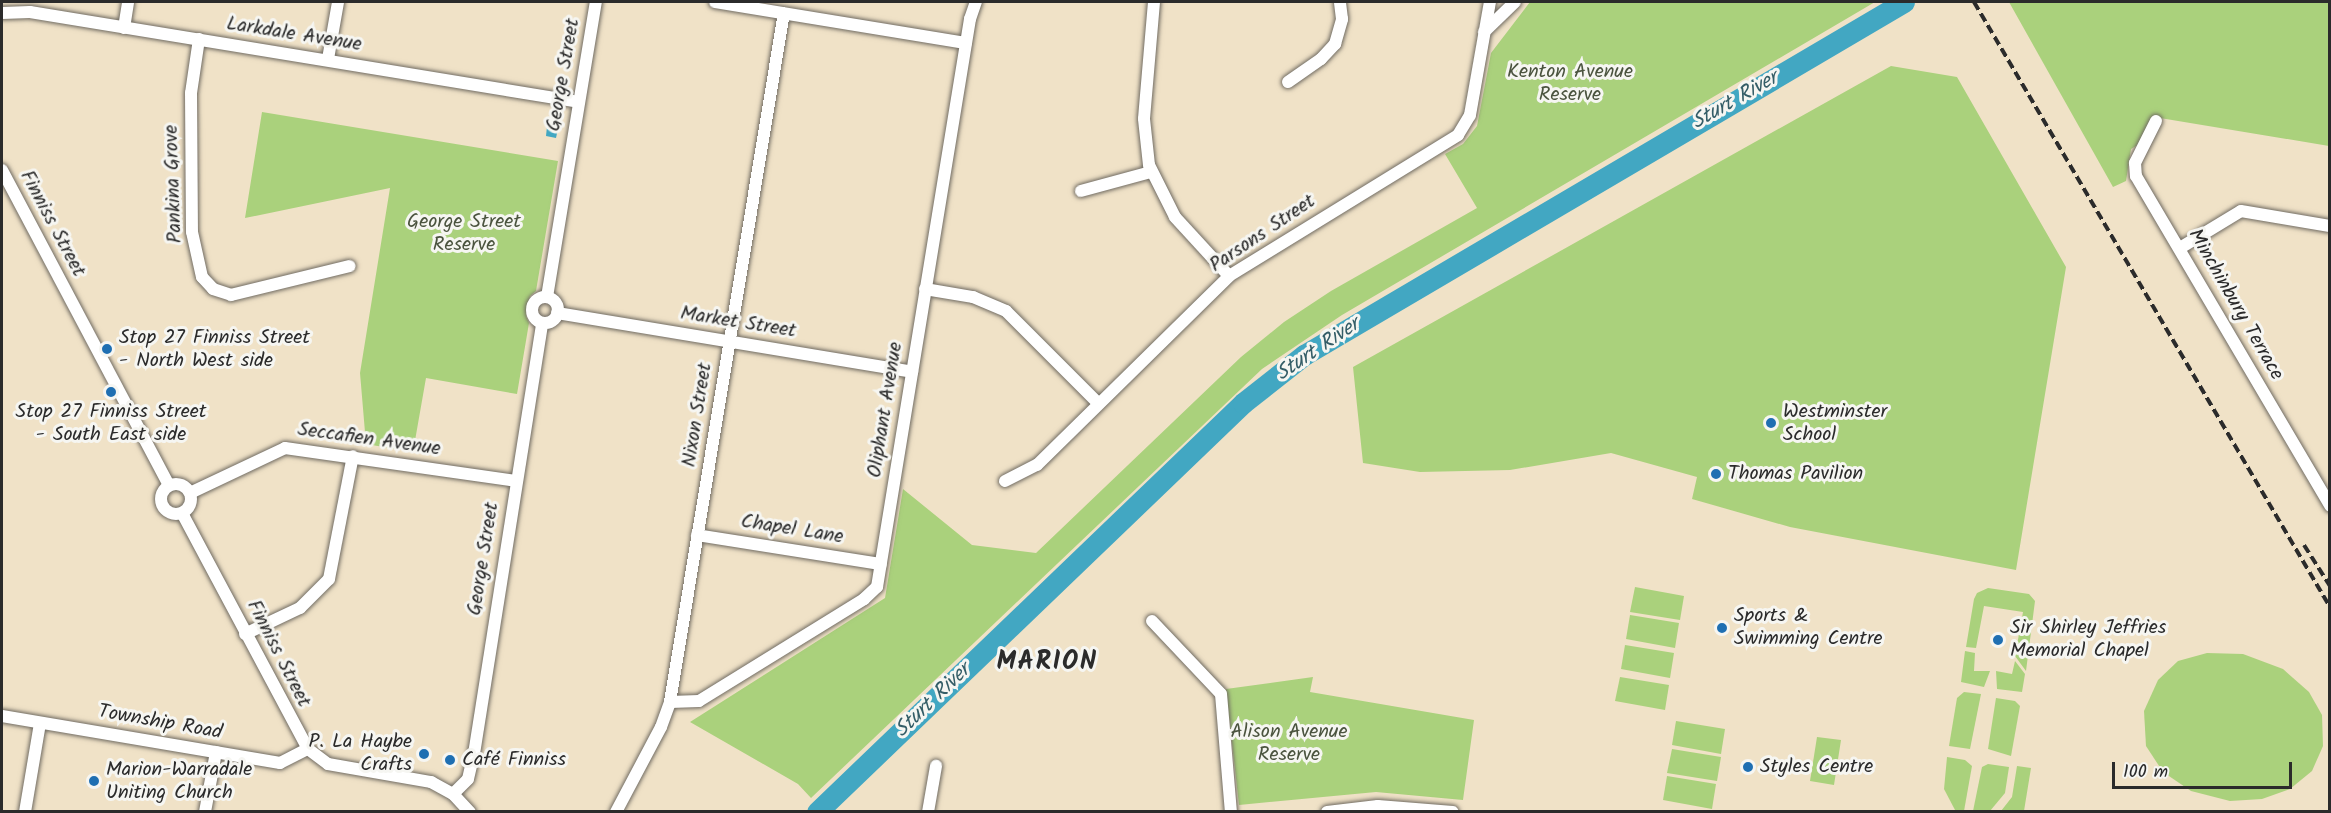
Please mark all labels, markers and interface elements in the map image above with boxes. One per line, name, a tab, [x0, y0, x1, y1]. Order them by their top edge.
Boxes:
street label: Larkdale Avenue	[225, 12, 363, 58]
street label: George Street	[542, 17, 586, 133]
park label: Kenton Avenue Reserve	[1507, 61, 1633, 108]
water label: Sturt River	[1687, 66, 1783, 136]
street label: Pankina Grove	[160, 124, 188, 244]
street label: Finniss Street	[14, 167, 90, 281]
street label: Parsons Street	[1206, 190, 1320, 278]
park label: George Street Reserve	[407, 210, 521, 257]
street label: Minchinbury Terrace	[2182, 225, 2288, 385]
street label: Market Street	[679, 302, 797, 344]
water label: Sturt River	[1271, 313, 1365, 387]
place label: Stop 27 Finniss Street - North West side	[119, 326, 310, 373]
street label: Oliphant Avenue	[863, 341, 909, 479]
marker: Stop 27 Finniss Street - North West side	[100, 342, 114, 356]
street label: Nixon Street	[678, 361, 718, 469]
marker: Stop 27 Finniss Street - South East side	[104, 385, 118, 399]
place label: Westminster School	[1783, 400, 1887, 447]
place label: Stop 27 Finniss Street - South East side	[16, 401, 206, 448]
marker: Westminster School	[1764, 416, 1778, 430]
street label: Seccafien Avenue	[296, 418, 442, 462]
place label: Thomas Pavilion	[1728, 462, 1863, 486]
marker: Thomas Pavilion	[1709, 467, 1723, 481]
street label: George Street	[463, 501, 505, 617]
street label: Chapel Lane	[739, 510, 845, 550]
street label: Finniss Street	[241, 596, 315, 712]
place label: Sports & Swimming Centre	[1734, 604, 1883, 651]
place label: Sir Shirley Jeffries Memorial Chapel	[2010, 616, 2166, 663]
marker: Sports & Swimming Centre	[1715, 621, 1729, 635]
marker: Sir Shirley Jeffries Memorial Chapel	[1991, 633, 2005, 647]
district label: MARION	[996, 647, 1098, 679]
water label: Sturt River	[890, 659, 976, 743]
street label: Township Road	[96, 700, 224, 746]
park label: Alison Avenue Reserve	[1231, 721, 1347, 768]
place label: P. La Haybe Crafts	[308, 730, 412, 777]
marker: P. La Haybe Crafts	[417, 747, 431, 761]
place label: Café Finniss	[462, 748, 566, 772]
scale bar	[2115, 750, 2295, 788]
marker: Café Finniss	[443, 753, 457, 767]
place label: Styles Centre	[1760, 755, 1873, 779]
place label: Marion-Warradale Uniting Church	[106, 758, 252, 805]
text: 100 m	[2123, 758, 2168, 787]
marker: Styles Centre	[1741, 760, 1755, 774]
marker: Marion-Warradale Uniting Church	[87, 774, 101, 788]

